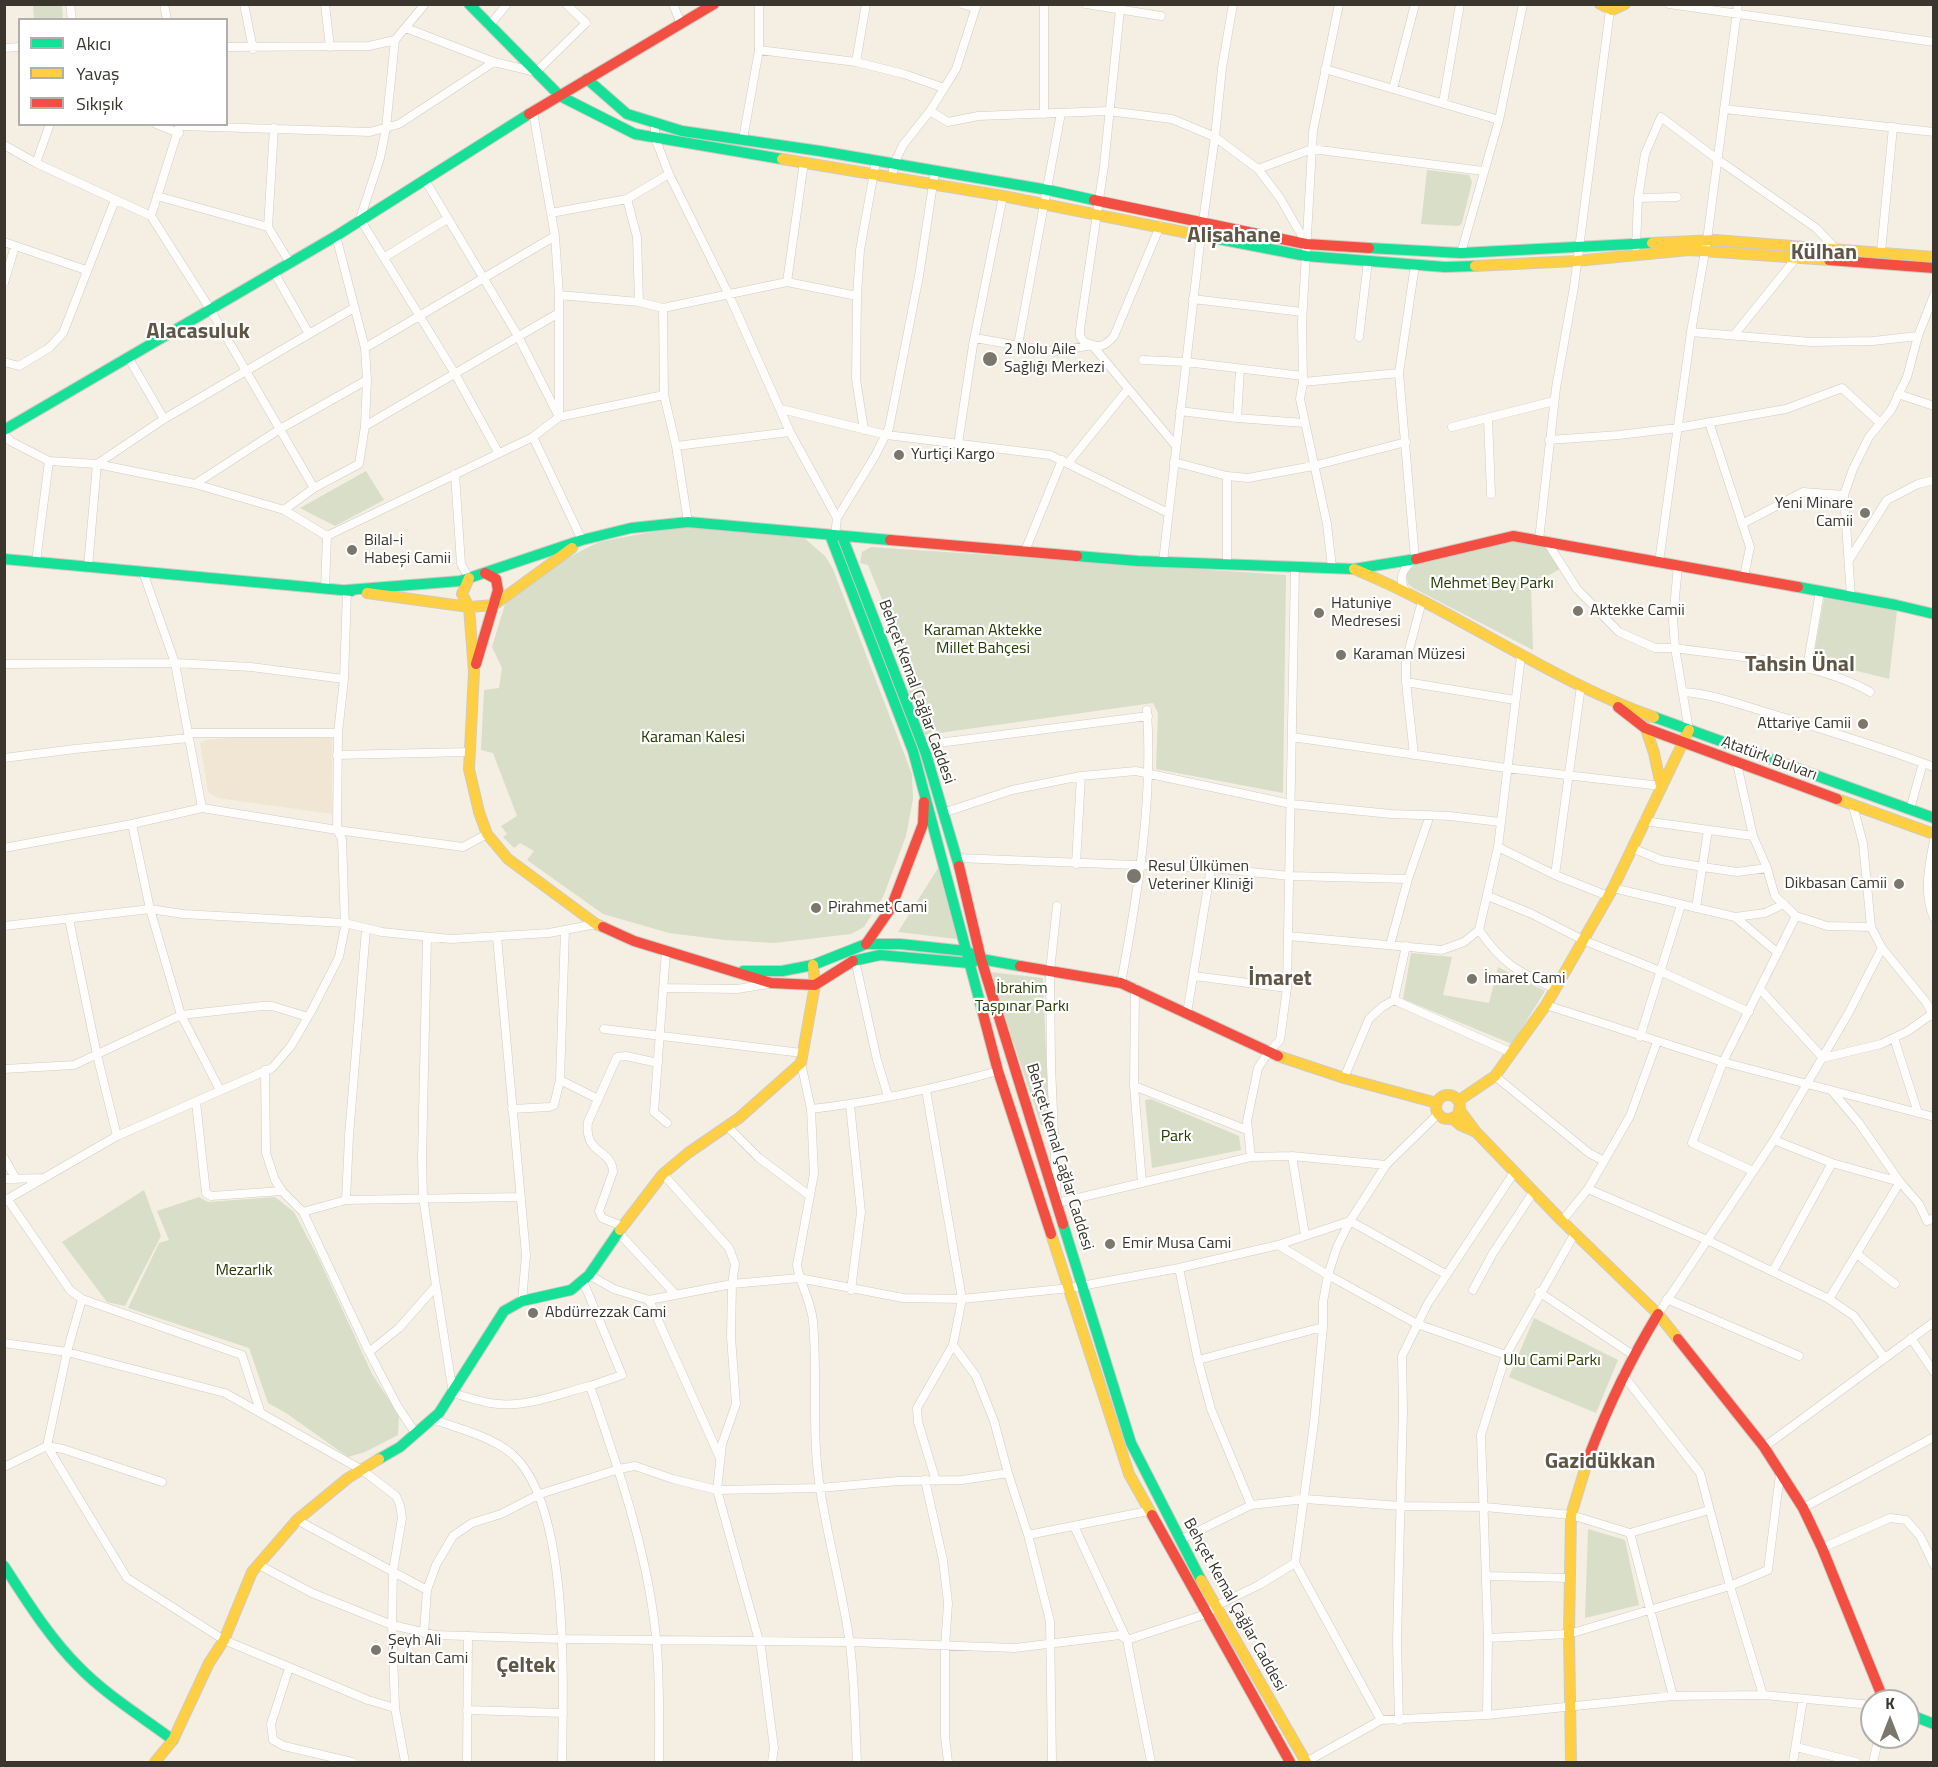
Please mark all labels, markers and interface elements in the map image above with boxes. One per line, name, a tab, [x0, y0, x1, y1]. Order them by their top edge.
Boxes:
legend	[18, 18, 228, 126]
text: Akıcı	[76, 30, 111, 57]
text: Yavaş	[76, 60, 119, 87]
text: Sıkışık	[76, 90, 123, 117]
district label: Alişahane	[1187, 224, 1281, 250]
district label: Külhan	[1791, 241, 1857, 267]
district label: Alacasuluk	[146, 320, 250, 346]
place label: 2 Nolu Aile Sağlığı Merkezi	[1004, 340, 1105, 378]
marker: 2 Nolu Aile Sağlığı Merkezi	[981, 350, 999, 368]
place label: Yurtiçi Kargo	[911, 445, 995, 465]
marker: Yurtiçi Kargo	[892, 448, 906, 462]
place label: Yeni Minare Camii	[1775, 494, 1853, 532]
marker: Yeni Minare Camii	[1858, 506, 1872, 520]
place label: Bilal-i Habeşi Camii	[364, 531, 451, 569]
marker: Bilal-i Habeşi Camii	[345, 543, 359, 557]
park label: Mehmet Bey Parkı	[1430, 574, 1554, 594]
place label: Hatuniye Medresesi	[1331, 594, 1401, 632]
street label: Behçet Kemal Çağlar Caddesi	[874, 597, 958, 787]
place label: Aktekke Camii	[1590, 601, 1685, 621]
marker: Aktekke Camii	[1571, 604, 1585, 618]
marker: Hatuniye Medresesi	[1312, 606, 1326, 620]
park label: Karaman Aktekke Millet Bahçesi	[924, 621, 1042, 659]
place label: Karaman Müzesi	[1353, 645, 1465, 665]
marker: Karaman Müzesi	[1334, 648, 1348, 662]
district label: Tahsin Ünal	[1745, 653, 1855, 679]
place label: Attariye Camii	[1757, 714, 1851, 734]
marker: Attariye Camii	[1856, 717, 1870, 731]
park label: Karaman Kalesi	[641, 728, 745, 748]
street label: Atatürk Bulvarı	[1719, 733, 1819, 785]
place label: Resul Ülkümen Veteriner Kliniği	[1148, 857, 1253, 895]
marker: Resul Ülkümen Veteriner Kliniği	[1125, 867, 1143, 885]
place label: Dikbasan Camii	[1784, 874, 1887, 894]
marker: Dikbasan Camii	[1892, 877, 1906, 891]
place label: Pirahmet Cami	[828, 898, 927, 918]
marker: Pirahmet Cami	[809, 901, 823, 915]
district label: İmaret	[1248, 967, 1312, 993]
place label: İmaret Cami	[1484, 969, 1565, 989]
marker: İmaret Cami	[1465, 972, 1479, 986]
park label: İbrahim Taşpınar Parkı	[975, 979, 1069, 1017]
street label: Behçet Kemal Çağlar Caddesi	[1021, 1061, 1097, 1253]
park label: Park	[1161, 1127, 1191, 1147]
place label: Emir Musa Cami	[1122, 1234, 1231, 1254]
marker: Emir Musa Cami	[1103, 1237, 1117, 1251]
park label: Mezarlık	[215, 1261, 273, 1281]
place label: Abdürrezzak Cami	[545, 1303, 666, 1323]
marker: Abdürrezzak Cami	[526, 1306, 540, 1320]
park label: Ulu Cami Parkı	[1503, 1351, 1601, 1371]
district label: Gazidükkan	[1545, 1450, 1655, 1476]
street label: Behçet Kemal Çağlar Caddesi	[1178, 1515, 1290, 1695]
place label: Şeyh Ali Sultan Cami	[388, 1631, 468, 1669]
marker: Şeyh Ali Sultan Cami	[369, 1643, 383, 1657]
district label: Çeltek	[496, 1654, 556, 1680]
north arrow	[1860, 1689, 1920, 1749]
text: K	[1885, 1691, 1895, 1715]

